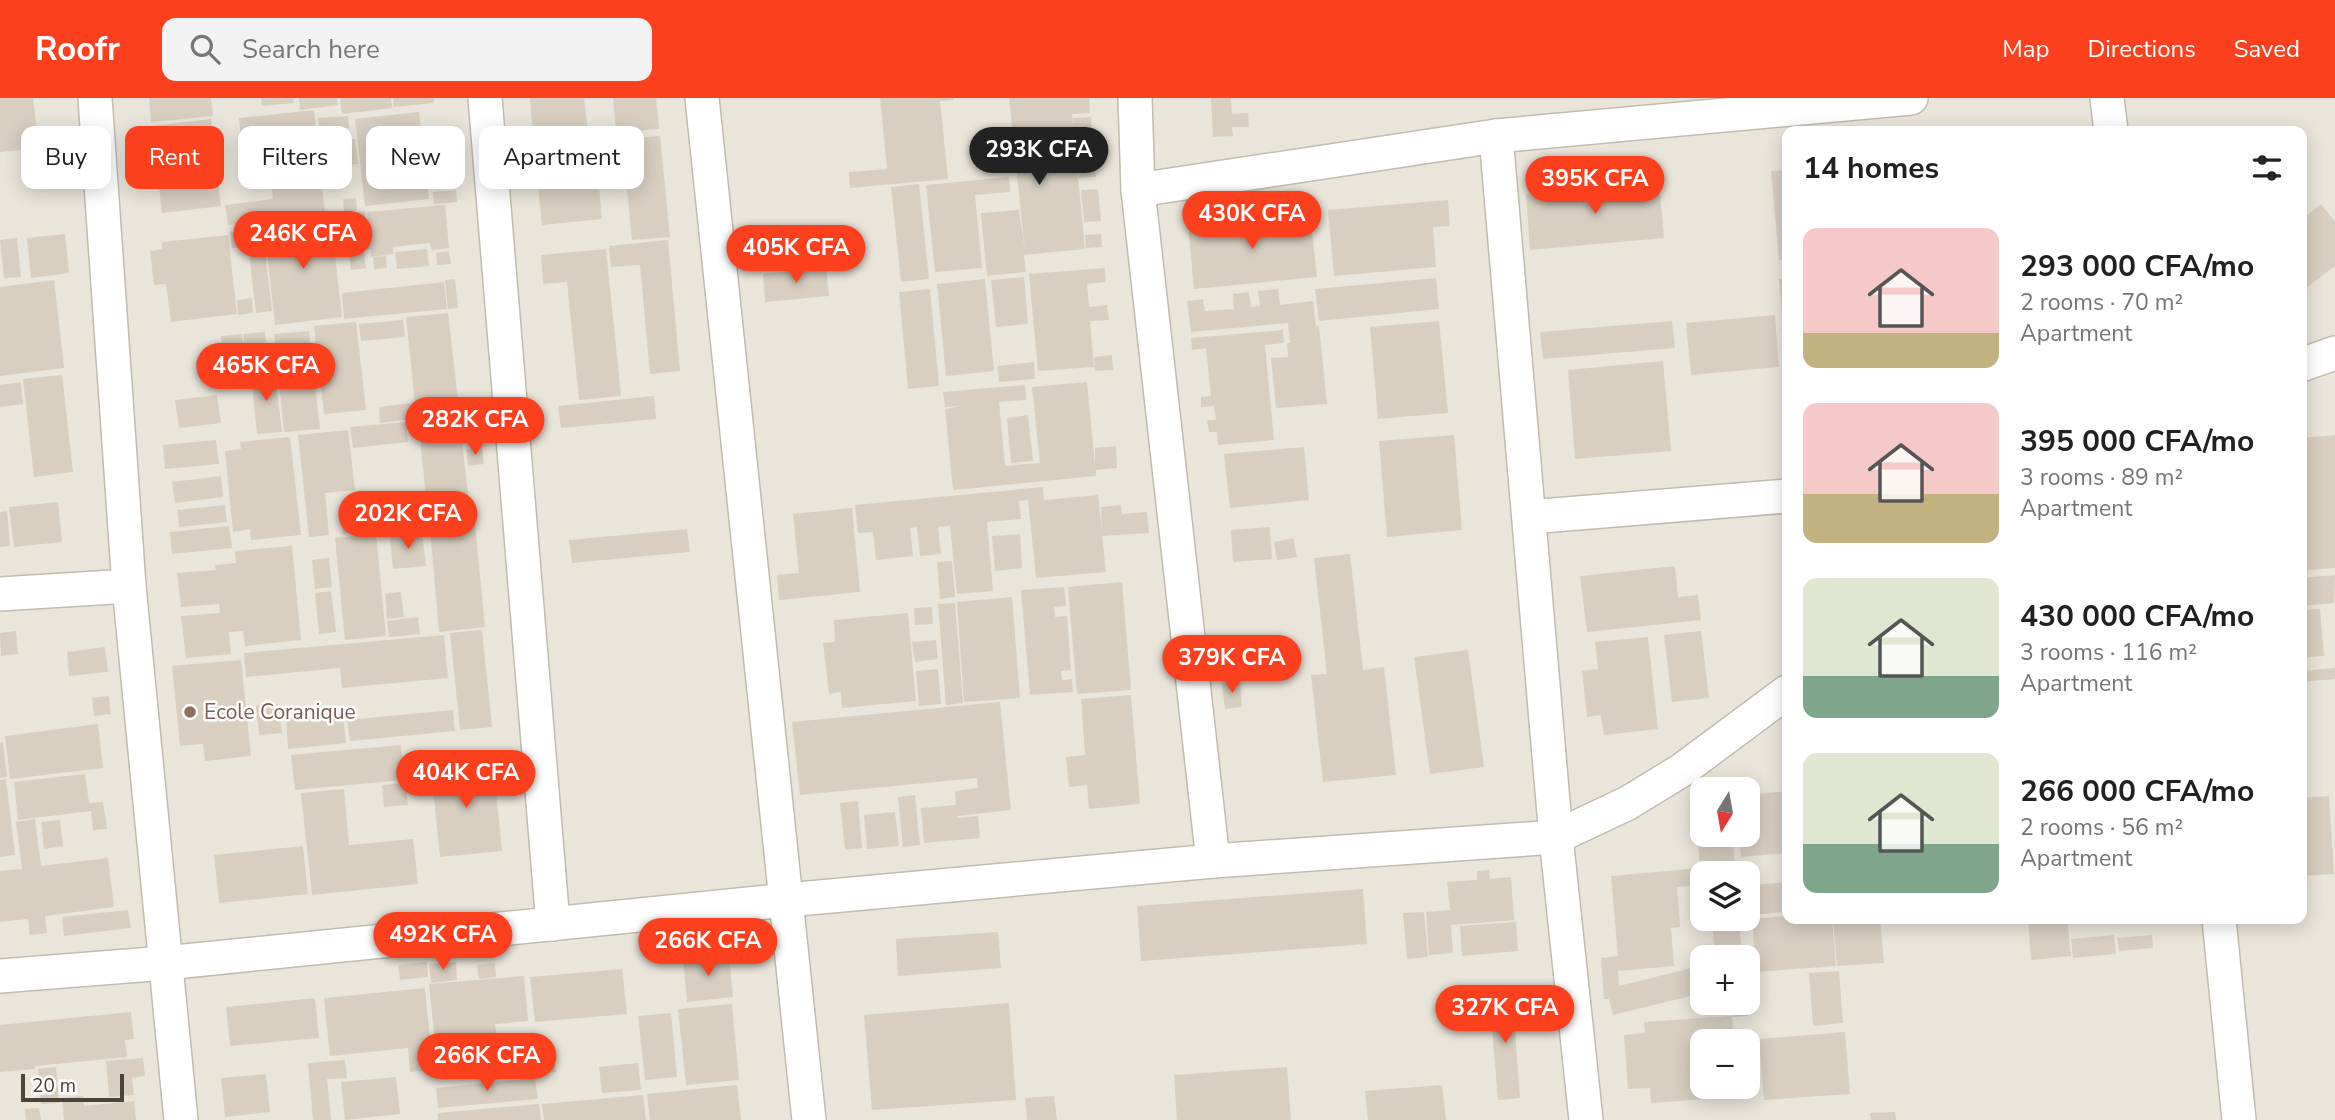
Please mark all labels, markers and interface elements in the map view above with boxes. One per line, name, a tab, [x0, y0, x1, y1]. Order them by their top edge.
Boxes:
search box	[162, 18, 652, 81]
text: Roofr	[35, 27, 120, 72]
icon: search	[186, 30, 224, 68]
text: Search here	[242, 32, 380, 67]
text: Map	[2002, 33, 2049, 65]
text: Directions	[2087, 33, 2196, 65]
text: Saved	[2234, 33, 2300, 65]
chip: Buy	[21, 126, 111, 189]
chip: Rent	[125, 126, 224, 189]
chip: Filters	[238, 126, 352, 189]
chip: New	[366, 126, 465, 189]
chip: Apartment	[479, 126, 644, 189]
pin: 293K CFA	[967, 127, 1111, 187]
text: 293K CFA	[985, 134, 1093, 165]
text: 14 homes	[1803, 148, 1939, 189]
icon: filters	[2248, 149, 2286, 187]
pin: 395K CFA	[1523, 156, 1667, 216]
text: 395K CFA	[1541, 163, 1649, 194]
pin: 430K CFA	[1180, 192, 1324, 251]
text: 430K CFA	[1198, 198, 1306, 229]
pin: 246K CFA	[231, 212, 375, 271]
text: 246K CFA	[249, 218, 357, 249]
pin: 405K CFA	[724, 226, 868, 285]
text: 405K CFA	[742, 232, 850, 263]
text: 293 000 CFA/mo	[2020, 246, 2254, 287]
icon: home	[1859, 256, 1943, 340]
text: 2 rooms · 70 m²	[2020, 287, 2183, 318]
text: Apartment	[2020, 318, 2132, 349]
pin: 465K CFA	[194, 344, 338, 403]
text: 465K CFA	[212, 350, 320, 381]
pin: 282K CFA	[403, 398, 547, 457]
text: 282K CFA	[421, 404, 529, 435]
text: 395 000 CFA/mo	[2020, 421, 2254, 462]
icon: home	[1859, 431, 1943, 515]
text: 3 rooms · 89 m²	[2020, 462, 2183, 493]
pin: 202K CFA	[336, 491, 480, 551]
text: Apartment	[2020, 493, 2132, 524]
text: 202K CFA	[354, 498, 462, 529]
text: 430 000 CFA/mo	[2020, 596, 2254, 637]
icon: home	[1859, 606, 1943, 690]
pin: 379K CFA	[1160, 636, 1304, 695]
text: 3 rooms · 116 m²	[2020, 637, 2197, 668]
text: 379K CFA	[1178, 642, 1286, 673]
text: Apartment	[2020, 668, 2132, 699]
place label: Ecole Coranique	[204, 698, 356, 726]
marker: Ecole Coranique	[182, 704, 198, 720]
pin: 404K CFA	[394, 750, 538, 810]
text: 404K CFA	[412, 757, 520, 788]
text: 266 000 CFA/mo	[2020, 771, 2254, 812]
north arrow	[1690, 777, 1760, 847]
map controls	[1690, 777, 1760, 1099]
icon: home	[1859, 781, 1943, 865]
text: 2 rooms · 56 m²	[2020, 812, 2183, 843]
text: Apartment	[2020, 843, 2132, 874]
button: layers	[1690, 861, 1760, 931]
pin: 492K CFA	[371, 912, 515, 972]
pin: 266K CFA	[636, 918, 780, 978]
text: 492K CFA	[389, 919, 497, 950]
text: 266K CFA	[654, 925, 762, 956]
button: +	[1690, 945, 1760, 1015]
pin: 327K CFA	[1433, 986, 1577, 1045]
text: 327K CFA	[1451, 992, 1559, 1023]
button: −	[1690, 1029, 1760, 1099]
pin: 266K CFA	[415, 1034, 559, 1093]
text: 266K CFA	[433, 1040, 541, 1071]
scale bar	[21, 1071, 124, 1103]
text: 20 m	[32, 1073, 76, 1099]

